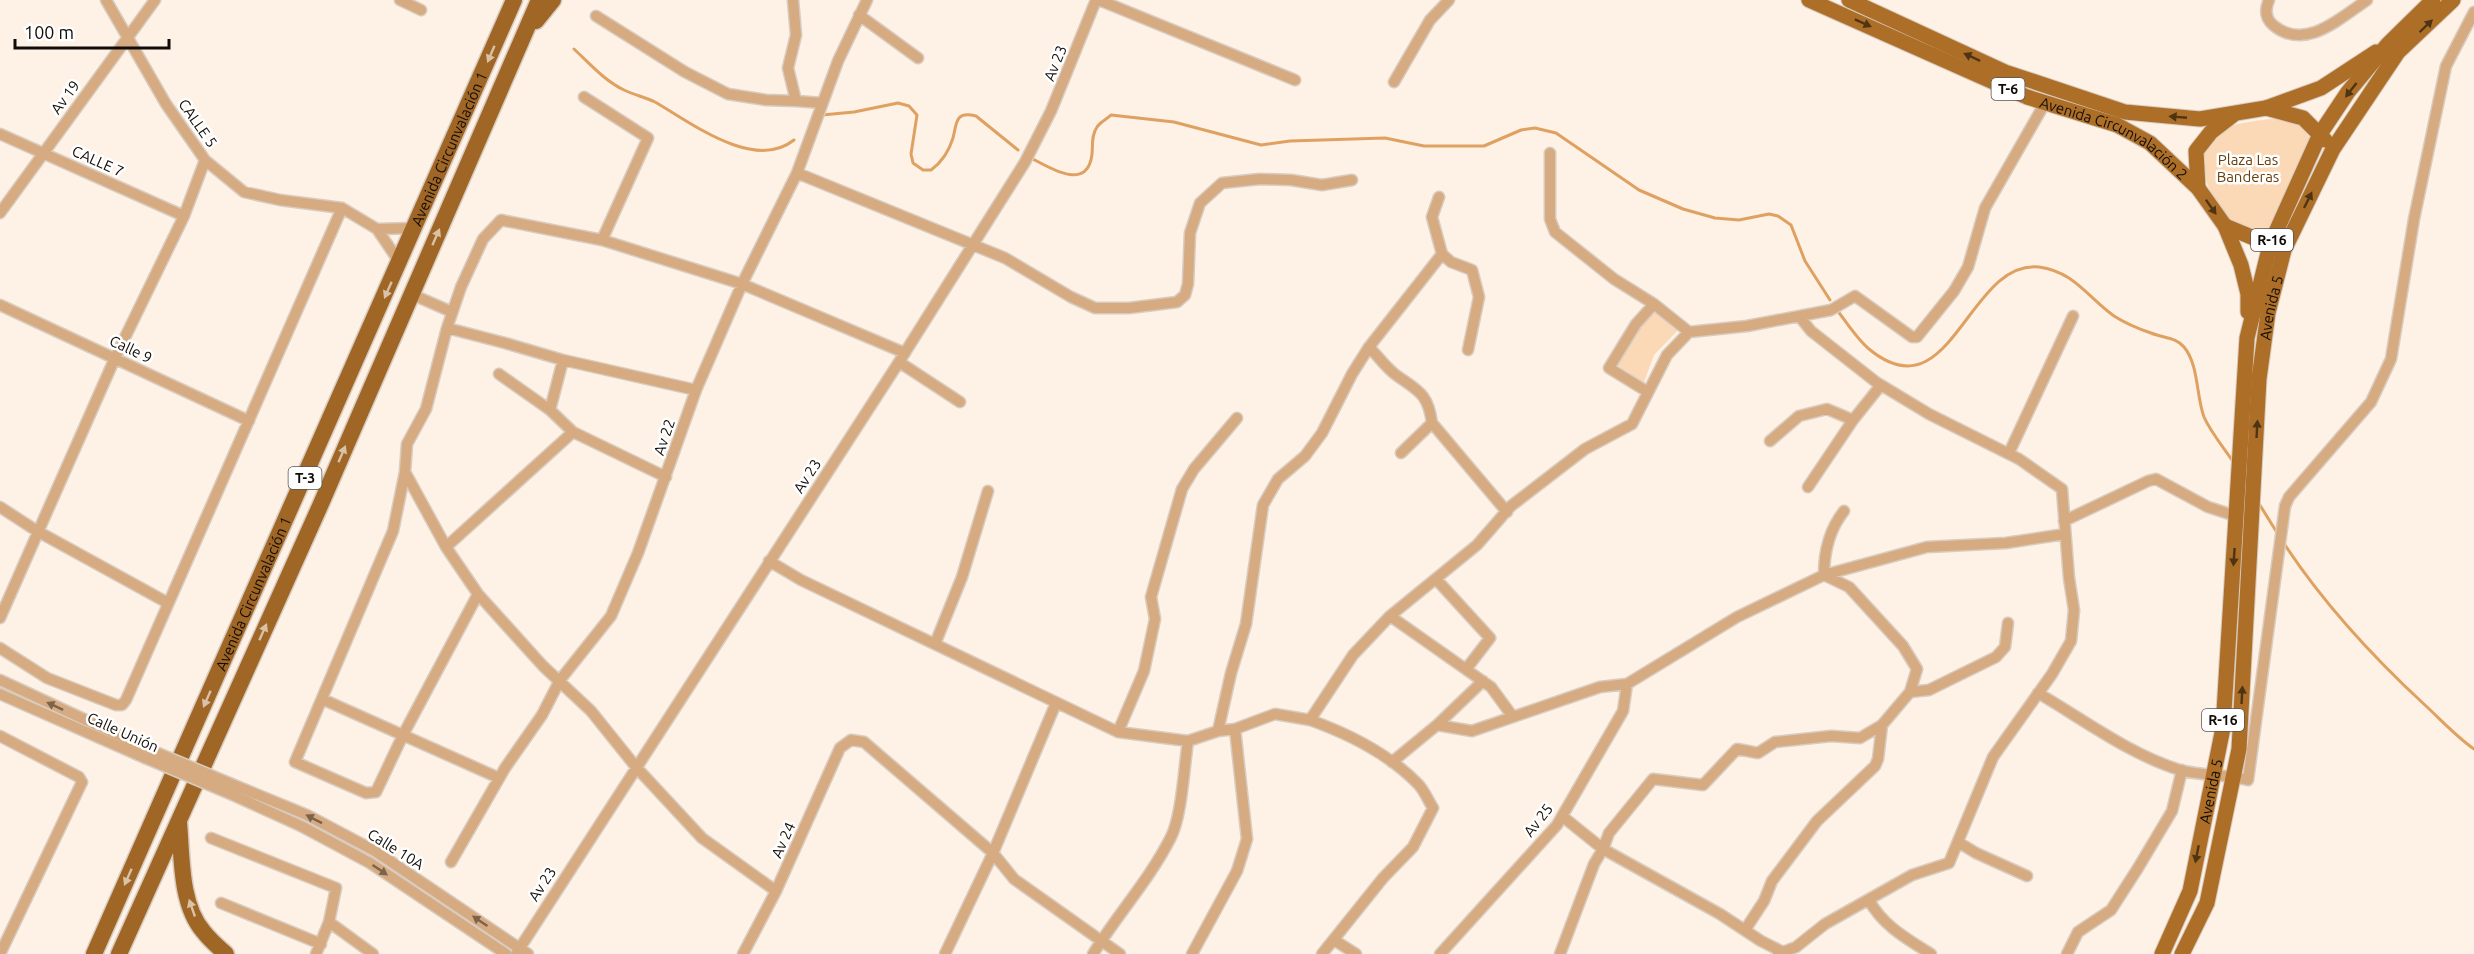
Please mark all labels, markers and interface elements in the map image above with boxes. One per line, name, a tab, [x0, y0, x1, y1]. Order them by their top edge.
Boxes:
scale bar	[15, 12, 170, 50]
one-way arrow	[1854, 19, 1871, 28]
one-way arrow	[2418, 19, 2433, 33]
text: 100 m	[24, 22, 74, 42]
street label: Av 23	[1040, 43, 1070, 83]
one-way arrow	[486, 45, 496, 63]
one-way arrow	[1963, 51, 1981, 61]
street label: Avenida Circunvalación 1	[407, 69, 490, 228]
street label: Av 19	[47, 77, 83, 117]
road number: T-6	[1992, 78, 2024, 100]
one-way arrow	[2345, 81, 2357, 97]
street label: Avenida Circunvalación 2	[2038, 93, 2191, 183]
street label: CALLE 5	[175, 96, 221, 150]
one-way arrow	[2168, 112, 2187, 122]
street label: CALLE 7	[69, 142, 127, 180]
park label: Plaza Las Banderas	[2217, 151, 2279, 185]
one-way arrow	[2304, 191, 2313, 208]
one-way arrow	[2205, 199, 2216, 215]
one-way arrow	[431, 227, 441, 245]
road number: R-16	[2251, 229, 2293, 251]
street label: Avenida 5	[2256, 273, 2286, 341]
one-way arrow	[383, 282, 393, 300]
street label: Calle 9	[107, 332, 155, 366]
street label: Av 22	[650, 417, 678, 457]
one-way arrow	[2252, 419, 2261, 438]
one-way arrow	[338, 445, 347, 463]
street label: Av 23	[790, 456, 824, 496]
road number: T-3	[288, 467, 322, 489]
street label: Avenida Circunvalación 1	[211, 514, 294, 673]
one-way arrow	[2229, 548, 2238, 567]
one-way arrow	[258, 623, 268, 641]
one-way arrow	[2237, 685, 2246, 704]
one-way arrow	[202, 690, 211, 708]
one-way arrow	[47, 701, 64, 710]
street label: Calle Unión	[85, 709, 161, 755]
road number: R-16	[2202, 709, 2244, 731]
street label: Avenida 5	[2195, 757, 2225, 825]
street label: Av 25	[1520, 800, 1556, 840]
one-way arrow	[306, 814, 323, 824]
street label: Av 24	[768, 820, 798, 860]
street label: Calle 10A	[365, 825, 427, 873]
one-way arrow	[2192, 845, 2201, 864]
one-way arrow	[372, 864, 388, 876]
street label: Av 23	[525, 864, 559, 904]
one-way arrow	[123, 869, 133, 887]
one-way arrow	[186, 899, 196, 917]
one-way arrow	[472, 916, 488, 927]

